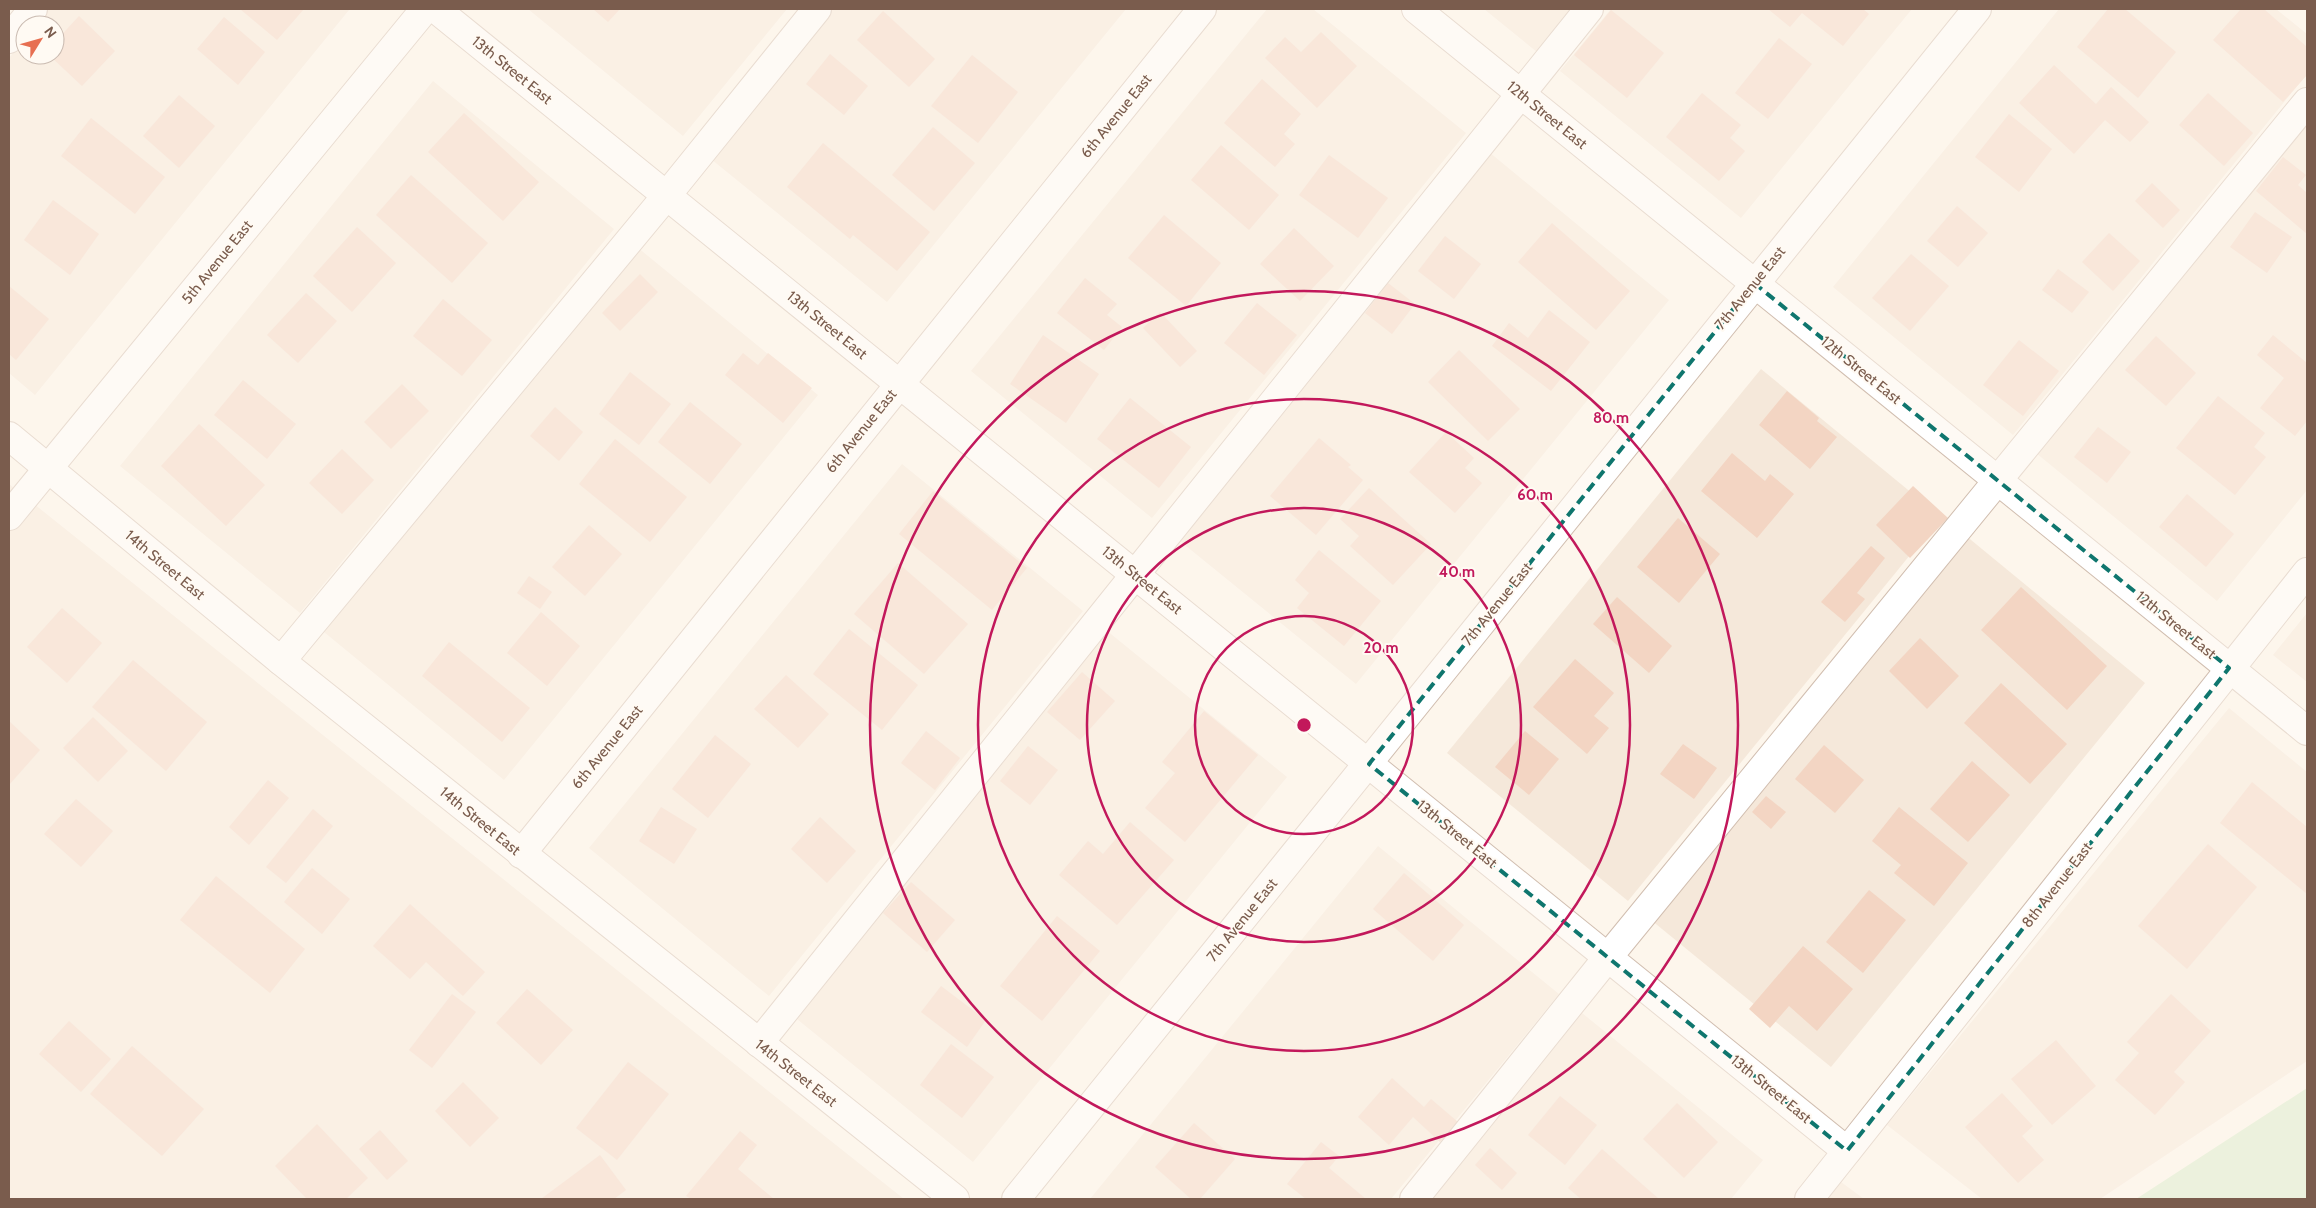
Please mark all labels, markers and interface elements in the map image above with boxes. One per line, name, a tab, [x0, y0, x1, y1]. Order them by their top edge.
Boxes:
north arrow	[15, 15, 65, 65]
text: N	[40, 23, 61, 42]
street label: 13th Street East	[468, 32, 556, 108]
street label: 6th Avenue East	[1077, 70, 1155, 162]
street label: 12th Street East	[1503, 77, 1591, 153]
street label: 5th Avenue East	[178, 217, 256, 307]
street label: 7th Avenue East	[1711, 243, 1789, 333]
street label: 13th Street East	[783, 287, 871, 363]
street label: 12th Street East	[1817, 332, 1905, 408]
street label: 6th Avenue East	[822, 385, 900, 477]
text: 80 m	[1593, 409, 1629, 427]
text: 60 m	[1517, 486, 1553, 504]
street label: 14th Street East	[121, 526, 209, 604]
street label: 13th Street East	[1098, 542, 1186, 618]
street label: 7th Avenue East	[1458, 559, 1536, 649]
text: 40 m	[1439, 563, 1475, 581]
street label: 12th Street East	[2132, 587, 2220, 663]
text: 20 m	[1364, 639, 1398, 657]
street label: 6th Avenue East	[568, 701, 646, 793]
centre of rings	[1295, 716, 1313, 734]
street label: 14th Street East	[436, 783, 524, 859]
street label: 13th Street East	[1413, 796, 1501, 872]
street label: 8th Avenue East	[2018, 839, 2096, 931]
street label: 7th Avenue East	[1203, 875, 1281, 965]
street label: 14th Street East	[752, 1035, 840, 1111]
street label: 13th Street East	[1727, 1051, 1815, 1127]

